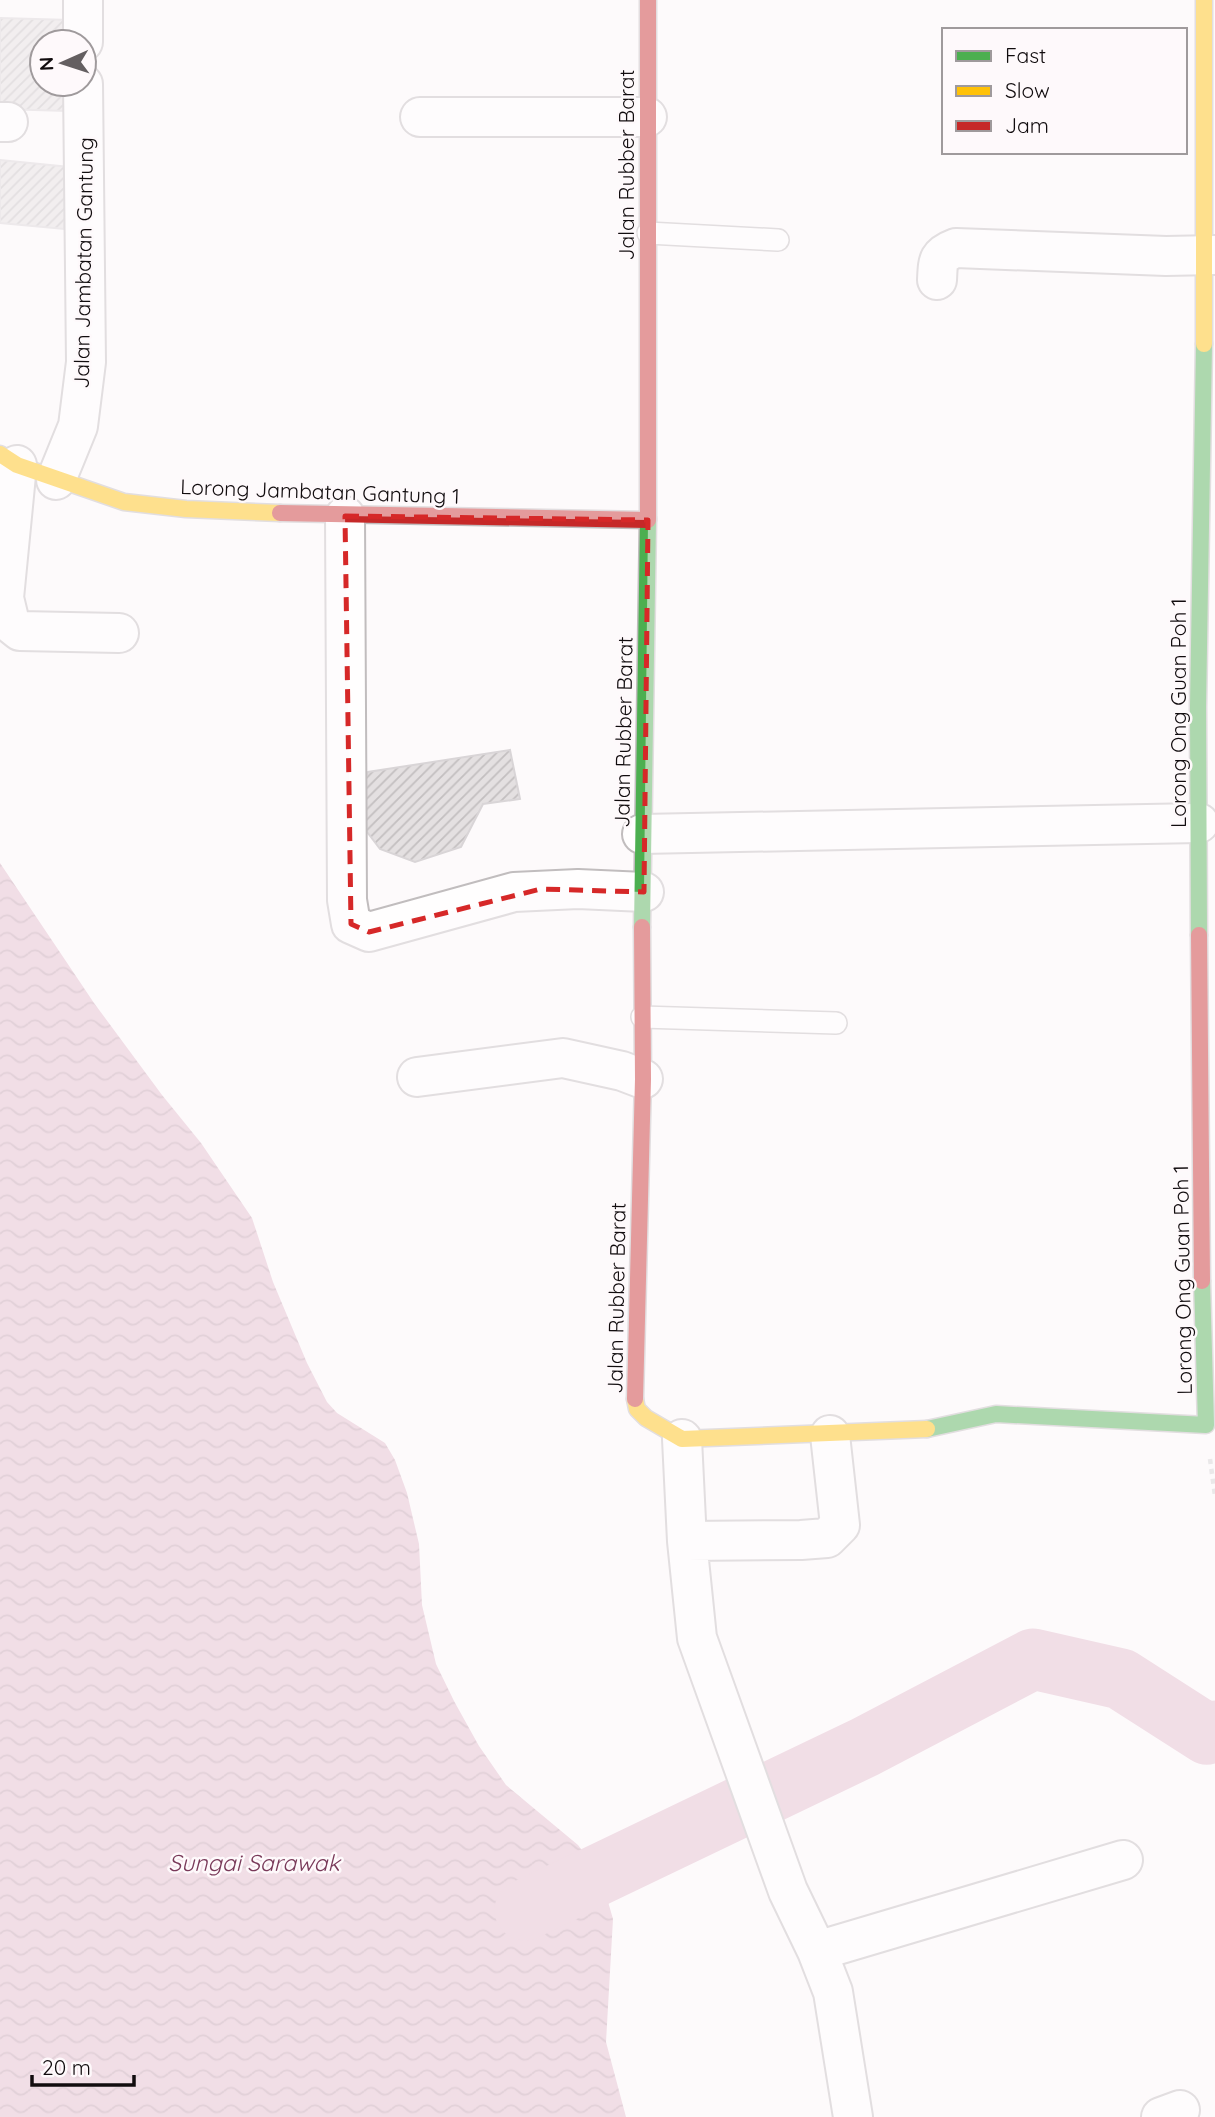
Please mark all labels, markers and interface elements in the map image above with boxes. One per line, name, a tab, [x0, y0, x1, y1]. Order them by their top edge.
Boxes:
north arrow	[28, 28, 98, 98]
legend	[942, 28, 1187, 154]
text: Fast	[1005, 42, 1046, 68]
text: N	[34, 56, 58, 71]
street label: Jalan Rubber Barat	[613, 69, 639, 261]
text: Slow	[1005, 77, 1050, 103]
text: Jam	[1005, 112, 1049, 138]
street label: Jalan Jambatan Gantung	[68, 137, 98, 389]
street label: Lorong Jambatan Gantung 1	[180, 473, 460, 509]
street label: Lorong Ong Guan Poh 1	[1165, 598, 1191, 828]
street label: Jalan Rubber Barat	[608, 636, 638, 828]
street label: Lorong Ong Guan Poh 1	[1167, 1165, 1197, 1395]
street label: Jalan Rubber Barat	[601, 1202, 631, 1394]
water label: Sungai Sarawak	[168, 1848, 341, 1877]
scale bar	[32, 2044, 133, 2088]
text: 20 m	[42, 2054, 91, 2080]

